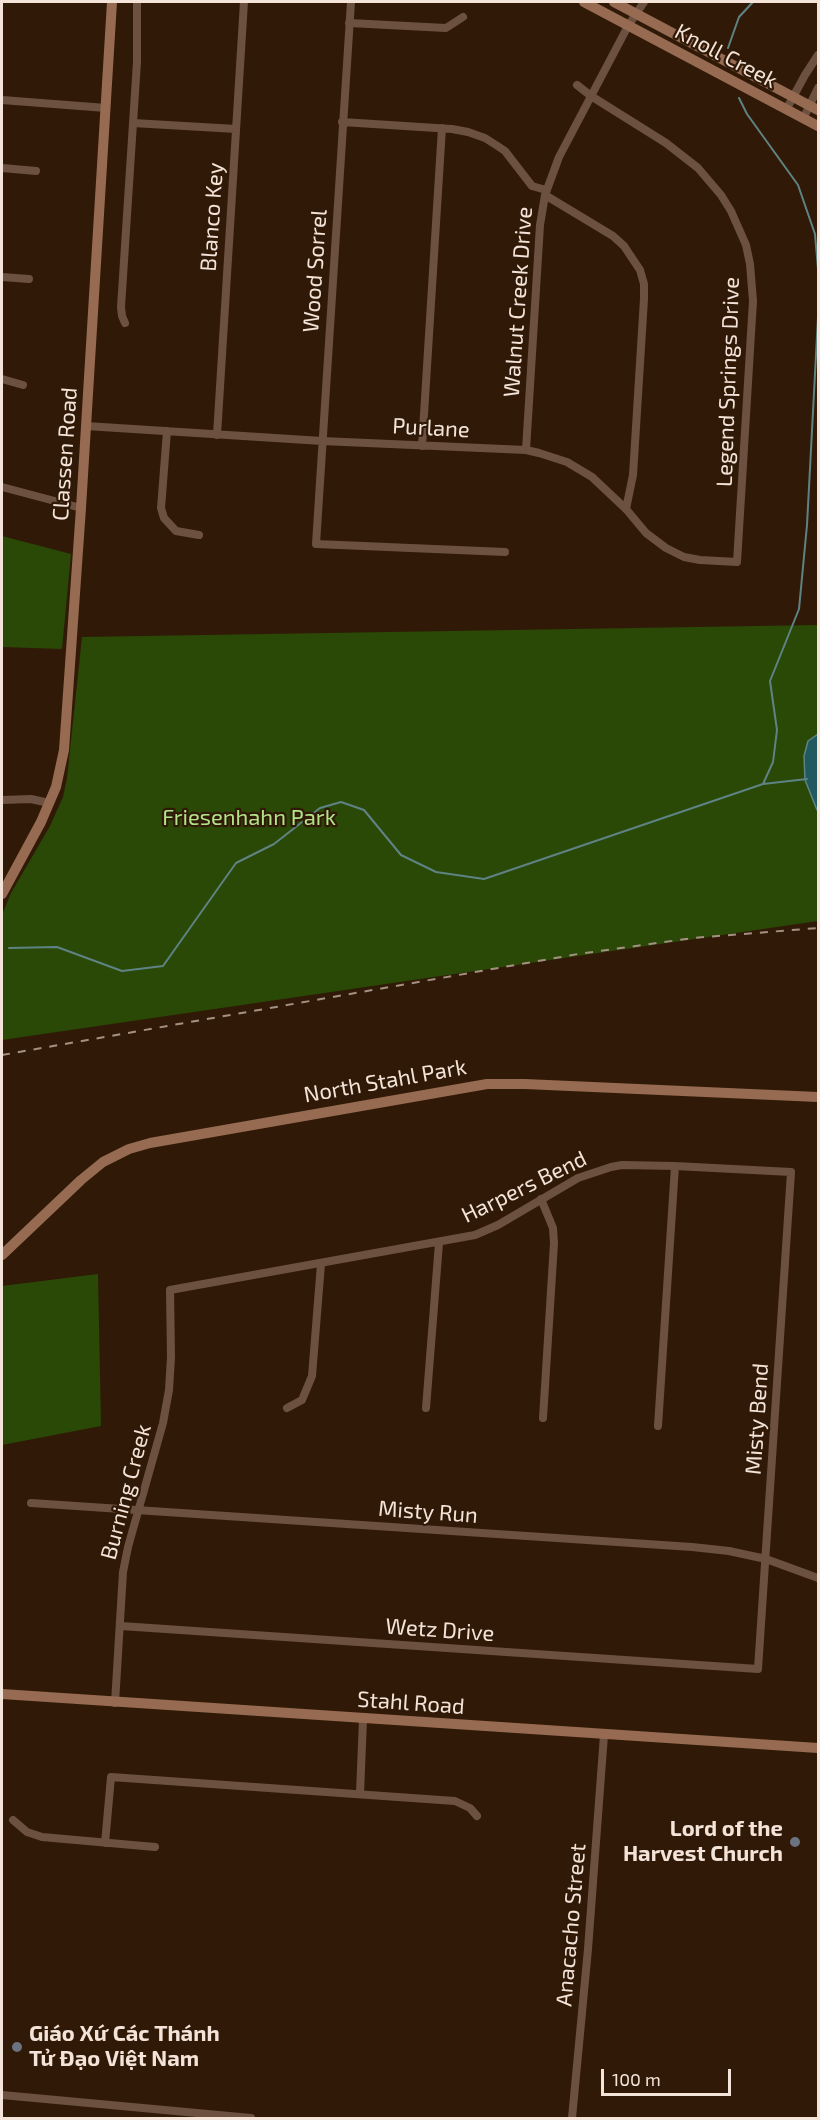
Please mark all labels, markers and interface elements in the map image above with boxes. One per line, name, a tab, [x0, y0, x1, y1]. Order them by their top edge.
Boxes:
street label: Knoll Creek	[670, 18, 782, 94]
street label: Blanco Key	[195, 162, 229, 272]
street label: Walnut Creek Drive	[498, 206, 538, 398]
street label: Wood Sorrel	[298, 208, 332, 334]
street label: Legend Springs Drive	[711, 277, 745, 487]
street label: Classen Road	[47, 386, 83, 522]
street label: Purlane	[392, 413, 470, 443]
park label: Friesenhahn Park	[162, 805, 336, 831]
street label: North Stahl Park	[302, 1054, 468, 1108]
street label: Harpers Bend	[457, 1145, 591, 1229]
street label: Misty Bend	[740, 1362, 774, 1476]
street label: Burning Creek	[95, 1421, 157, 1563]
street label: Misty Run	[377, 1495, 479, 1529]
street label: Wetz Drive	[385, 1613, 495, 1647]
street label: Stahl Road	[356, 1686, 466, 1720]
place label: Lord of the Harvest Church	[623, 1816, 783, 1868]
marker: Lord of the Harvest Church	[788, 1835, 802, 1849]
street label: Anacacho Street	[551, 1842, 591, 2008]
place label: Giáo Xứ Các Thánh Tử Đạo Việt Nam	[29, 2021, 220, 2072]
marker: Giáo Xứ Các Thánh Tử Đạo Việt Nam	[10, 2040, 24, 2054]
scale bar	[604, 2057, 734, 2095]
text: 100 m	[612, 2068, 661, 2090]

